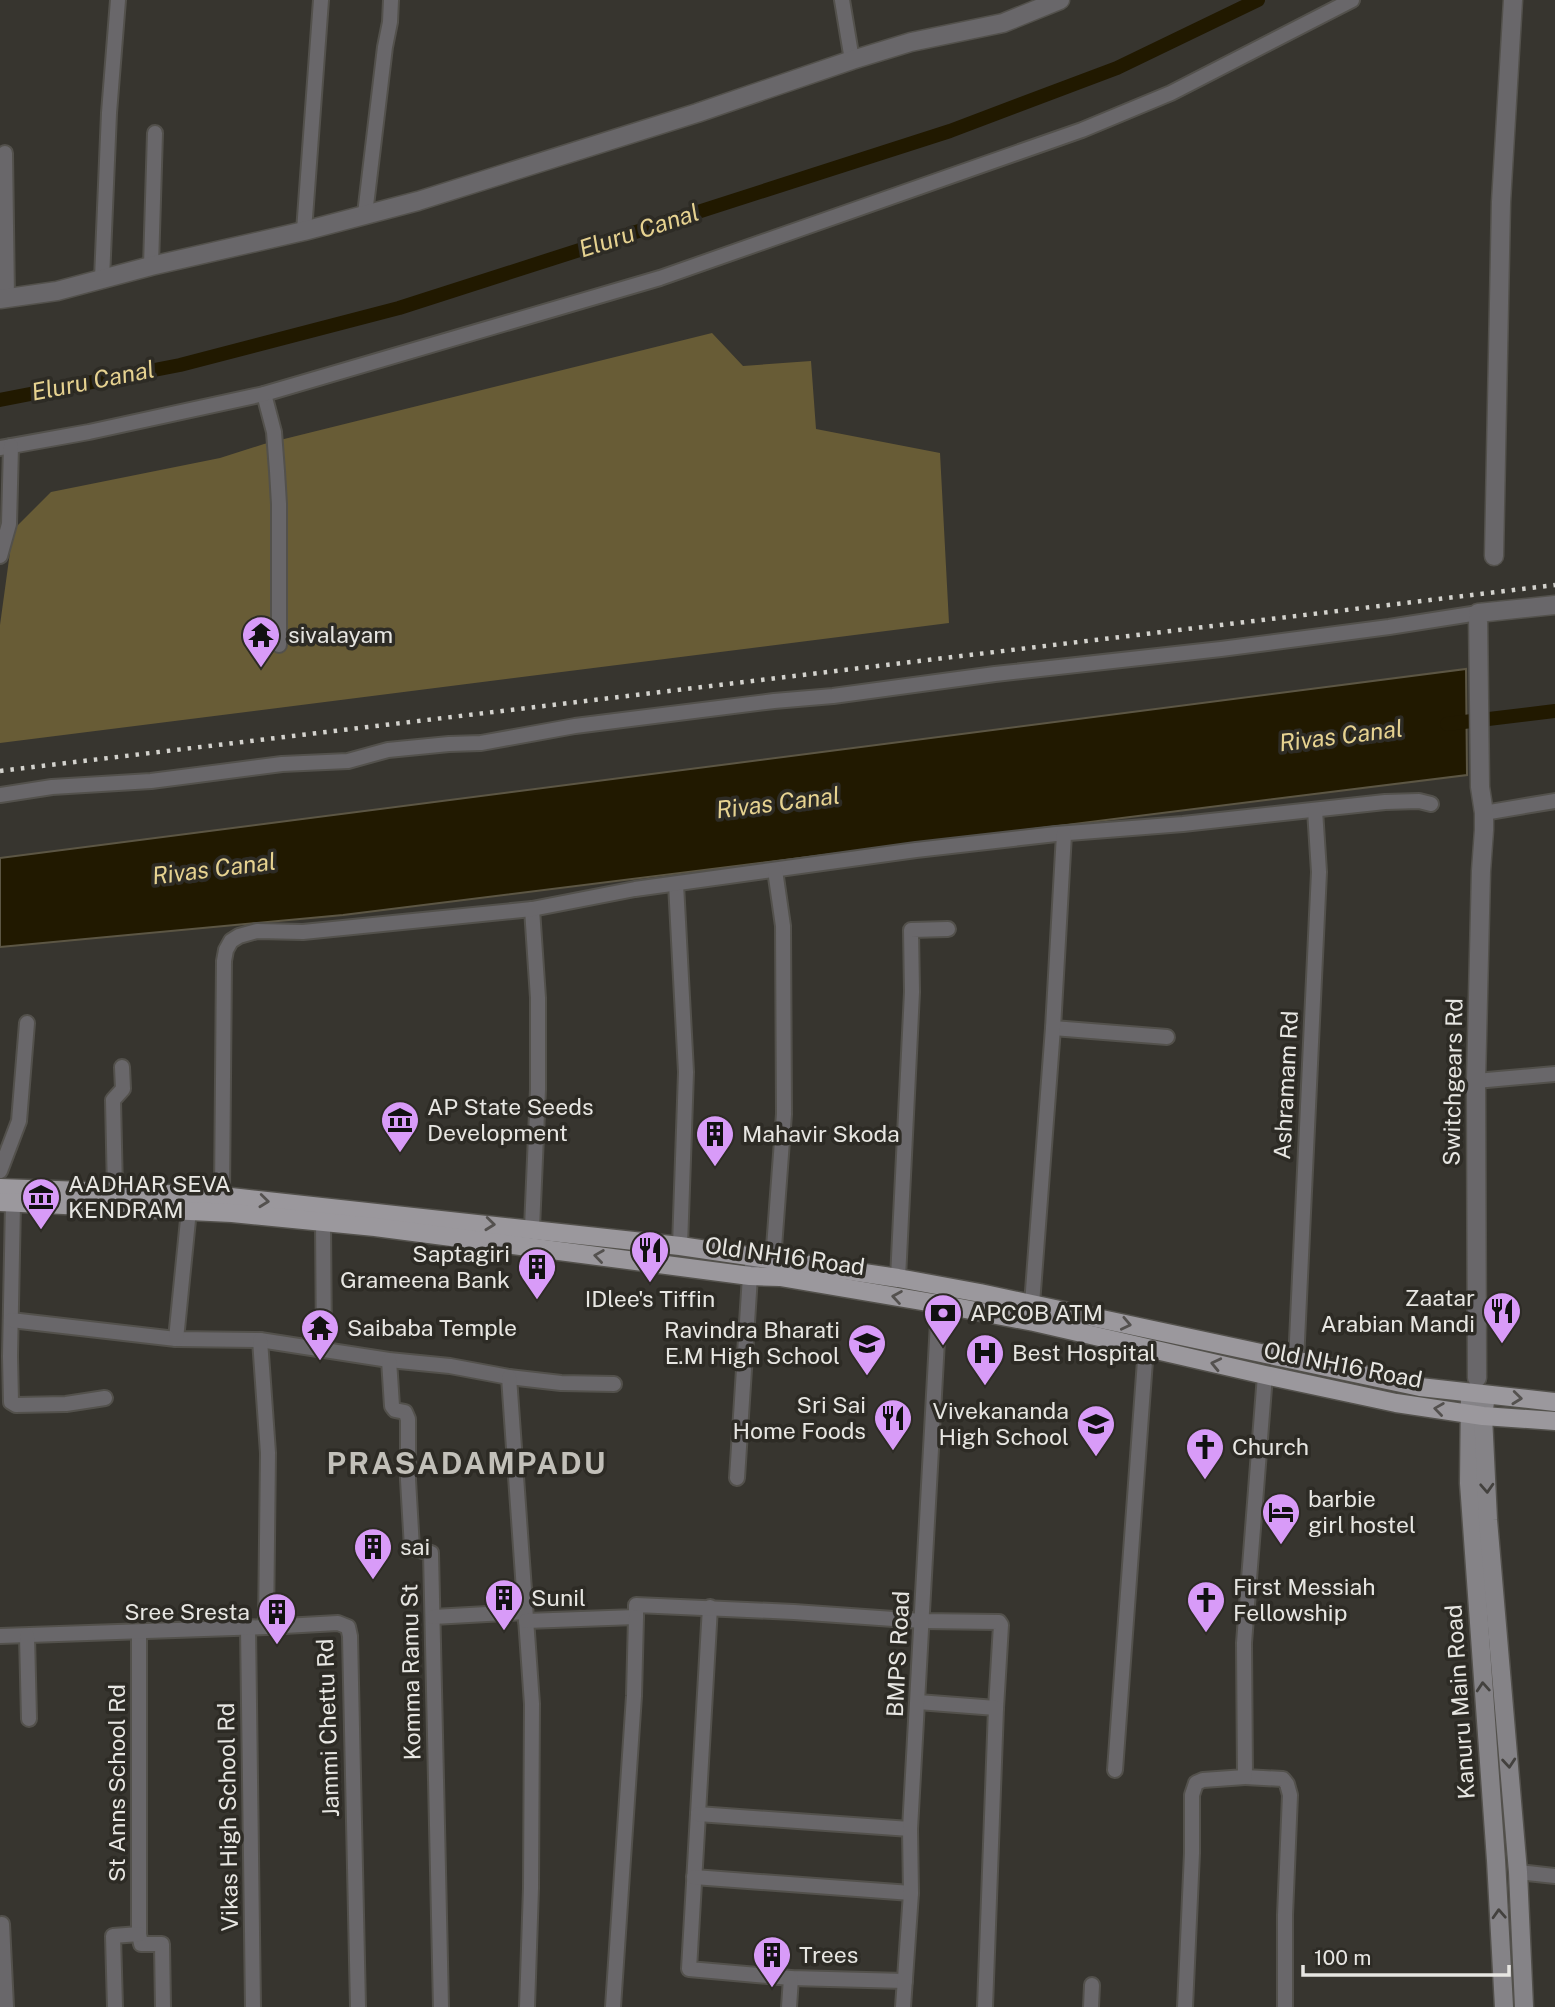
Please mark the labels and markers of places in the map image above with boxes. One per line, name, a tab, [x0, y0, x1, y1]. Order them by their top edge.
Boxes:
temple icon: sivalayam	[240, 614, 282, 669]
place label: sivalayam	[288, 621, 393, 648]
place label: AP State Seeds Development	[427, 1093, 594, 1146]
museum icon: AP State Seeds Development	[379, 1099, 421, 1154]
building icon: Mahavir Skoda	[694, 1113, 736, 1168]
place label: Mahavir Skoda	[742, 1120, 900, 1147]
place label: AADHAR SEVA KENDRAM	[68, 1170, 231, 1223]
museum icon: AADHAR SEVA KENDRAM	[20, 1176, 62, 1231]
restaurant icon: IDlee's Tiffin	[629, 1229, 671, 1284]
place label: Saptagiri Grameena Bank	[340, 1240, 510, 1293]
building icon: Saptagiri Grameena Bank	[516, 1246, 558, 1301]
place label: Zaatar Arabian Mandi	[1321, 1284, 1475, 1337]
place label: IDlee's Tiffin	[585, 1285, 715, 1312]
restaurant icon: Zaatar Arabian Mandi	[1481, 1290, 1523, 1345]
bank icon: APCOB ATM	[922, 1292, 964, 1347]
place label: APCOB ATM	[970, 1299, 1103, 1326]
temple icon: Saibaba Temple	[299, 1307, 341, 1362]
place label: Saibaba Temple	[347, 1314, 517, 1341]
place label: Ravindra Bharati E.M High School	[664, 1316, 840, 1369]
school or university icon: Ravindra Bharati E.M High School	[846, 1322, 888, 1377]
hospital icon: Best Hospital	[964, 1332, 1006, 1387]
place label: Best Hospital	[1012, 1339, 1156, 1366]
place label: Sri Sai Home Foods	[732, 1391, 866, 1444]
restaurant icon: Sri Sai Home Foods	[872, 1397, 914, 1452]
place label: Vivekananda High School	[932, 1397, 1069, 1450]
school or university icon: Vivekananda High School	[1075, 1403, 1117, 1458]
church icon: Church	[1184, 1426, 1226, 1481]
place label: Church	[1232, 1433, 1309, 1460]
place label: barbie girl hostel	[1308, 1485, 1416, 1538]
hotel icon: barbie girl hostel	[1260, 1491, 1302, 1546]
building icon: sai	[352, 1526, 394, 1581]
place label: sai	[400, 1533, 430, 1560]
place label: First Messiah Fellowship	[1233, 1573, 1375, 1626]
building icon: Sunil	[483, 1577, 525, 1632]
church icon: First Messiah Fellowship	[1185, 1579, 1227, 1634]
place label: Sunil	[531, 1584, 586, 1611]
building icon: Sree Sresta	[256, 1591, 298, 1646]
place label: Sree Sresta	[124, 1598, 250, 1625]
building icon: Trees	[751, 1934, 793, 1989]
place label: Trees	[799, 1941, 858, 1968]

